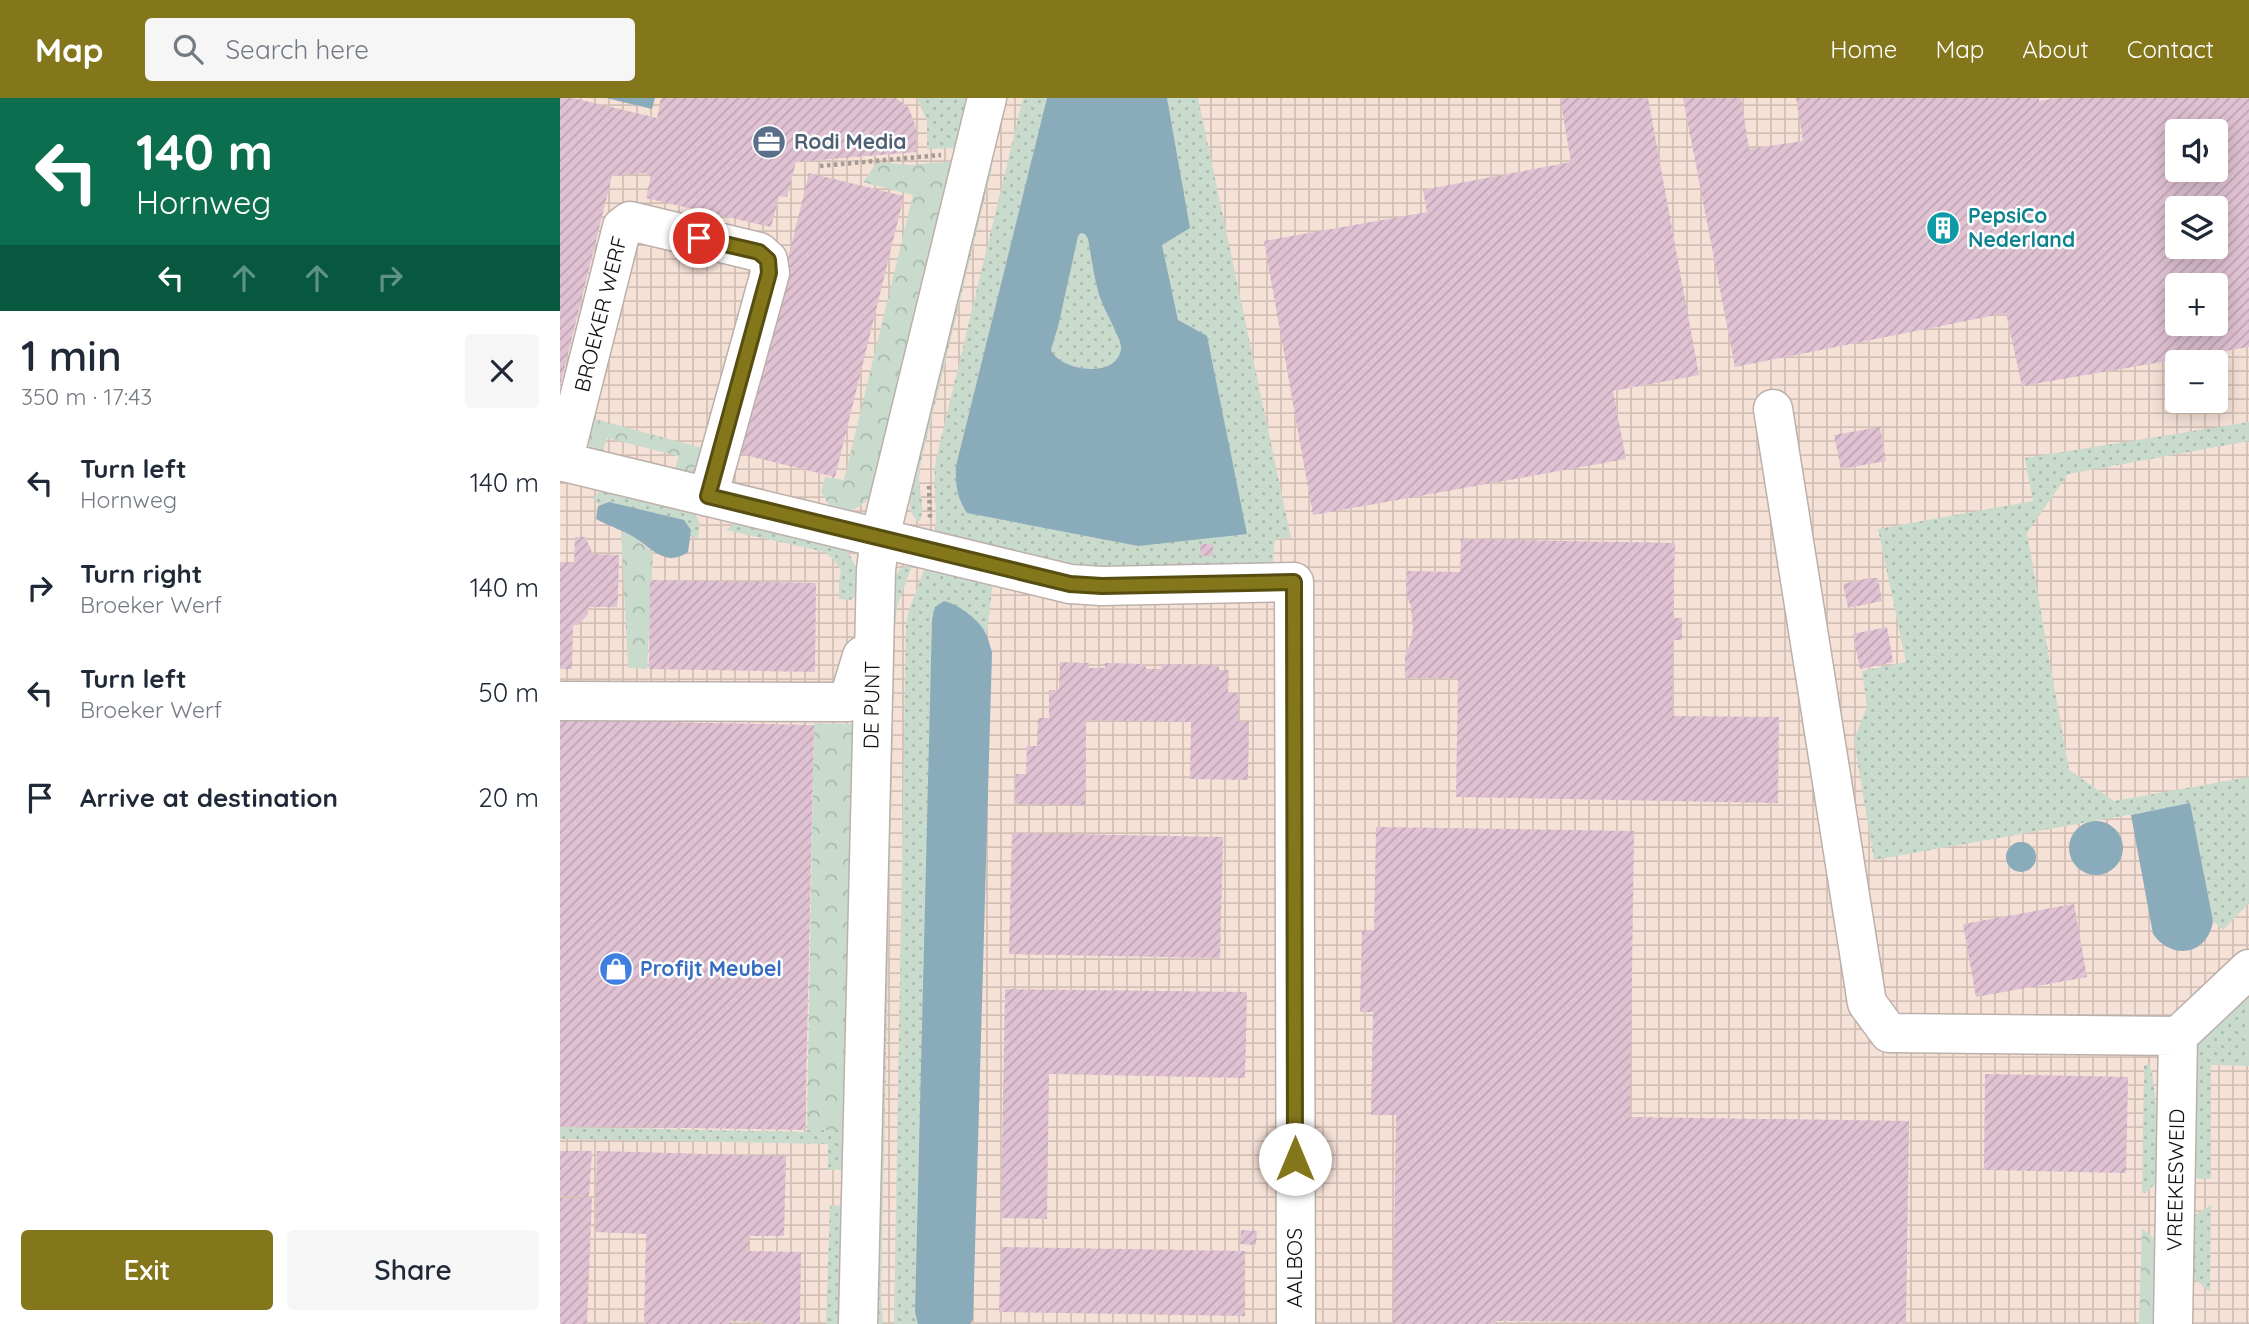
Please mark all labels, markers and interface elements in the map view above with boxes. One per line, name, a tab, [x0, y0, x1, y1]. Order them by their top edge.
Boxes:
search box	[145, 18, 635, 81]
text: Map	[35, 29, 103, 70]
icon: search	[169, 30, 207, 68]
text: Search here	[225, 33, 369, 66]
text: Home	[1830, 34, 1897, 64]
text: Map	[1935, 34, 1984, 64]
text: About	[2022, 34, 2089, 64]
text: Contact	[2127, 34, 2214, 64]
map controls	[2165, 119, 2228, 413]
button: sound	[2165, 119, 2228, 182]
text: 140 m	[136, 121, 273, 182]
office icon: Rodi Media	[750, 123, 788, 161]
icon: left	[21, 126, 112, 217]
place label: Rodi Media	[794, 128, 906, 154]
text: Hornweg	[136, 182, 271, 222]
button: layers	[2165, 196, 2228, 259]
place label: PepsiCo Nederland	[1968, 202, 2075, 252]
pin	[669, 208, 729, 268]
building icon: PepsiCo Nederland	[1924, 209, 1962, 247]
icon: arrive	[680, 219, 718, 257]
street label: BROEKER WERF	[568, 233, 632, 394]
icon: left	[152, 259, 190, 297]
icon: ahead	[225, 259, 263, 297]
icon: ahead	[298, 259, 336, 297]
icon: right	[371, 259, 409, 297]
button: +	[2165, 273, 2228, 336]
text: 1 min	[21, 329, 122, 382]
button: close	[465, 334, 539, 408]
button: −	[2165, 350, 2228, 413]
text: 350 m · 17:43	[21, 382, 152, 411]
text: Turn left	[80, 452, 187, 485]
icon: left	[21, 464, 59, 502]
text: 140 m	[470, 466, 539, 499]
text: Hornweg	[80, 485, 177, 514]
text: Turn right	[80, 557, 202, 590]
icon: right	[21, 569, 59, 607]
text: 140 m	[470, 571, 539, 604]
text: Broeker Werf	[80, 590, 222, 619]
street label: DE PUNT	[857, 661, 885, 749]
text: Turn left	[80, 662, 187, 695]
icon: left	[21, 674, 59, 712]
text: 50 m	[479, 676, 539, 709]
text: Broeker Werf	[80, 695, 222, 724]
icon: arrive	[21, 779, 59, 817]
text: Arrive at destination	[80, 781, 338, 814]
text: 20 m	[478, 781, 539, 814]
shop icon: Profijt Meubel	[597, 950, 635, 988]
place label: Profijt Meubel	[640, 955, 782, 981]
street label: VREEKESWEID	[2161, 1109, 2189, 1251]
position arrow	[1258, 1122, 1332, 1196]
street label: AALBOS	[1281, 1228, 1307, 1308]
button: Exit	[21, 1230, 273, 1310]
button: Share	[287, 1230, 539, 1310]

